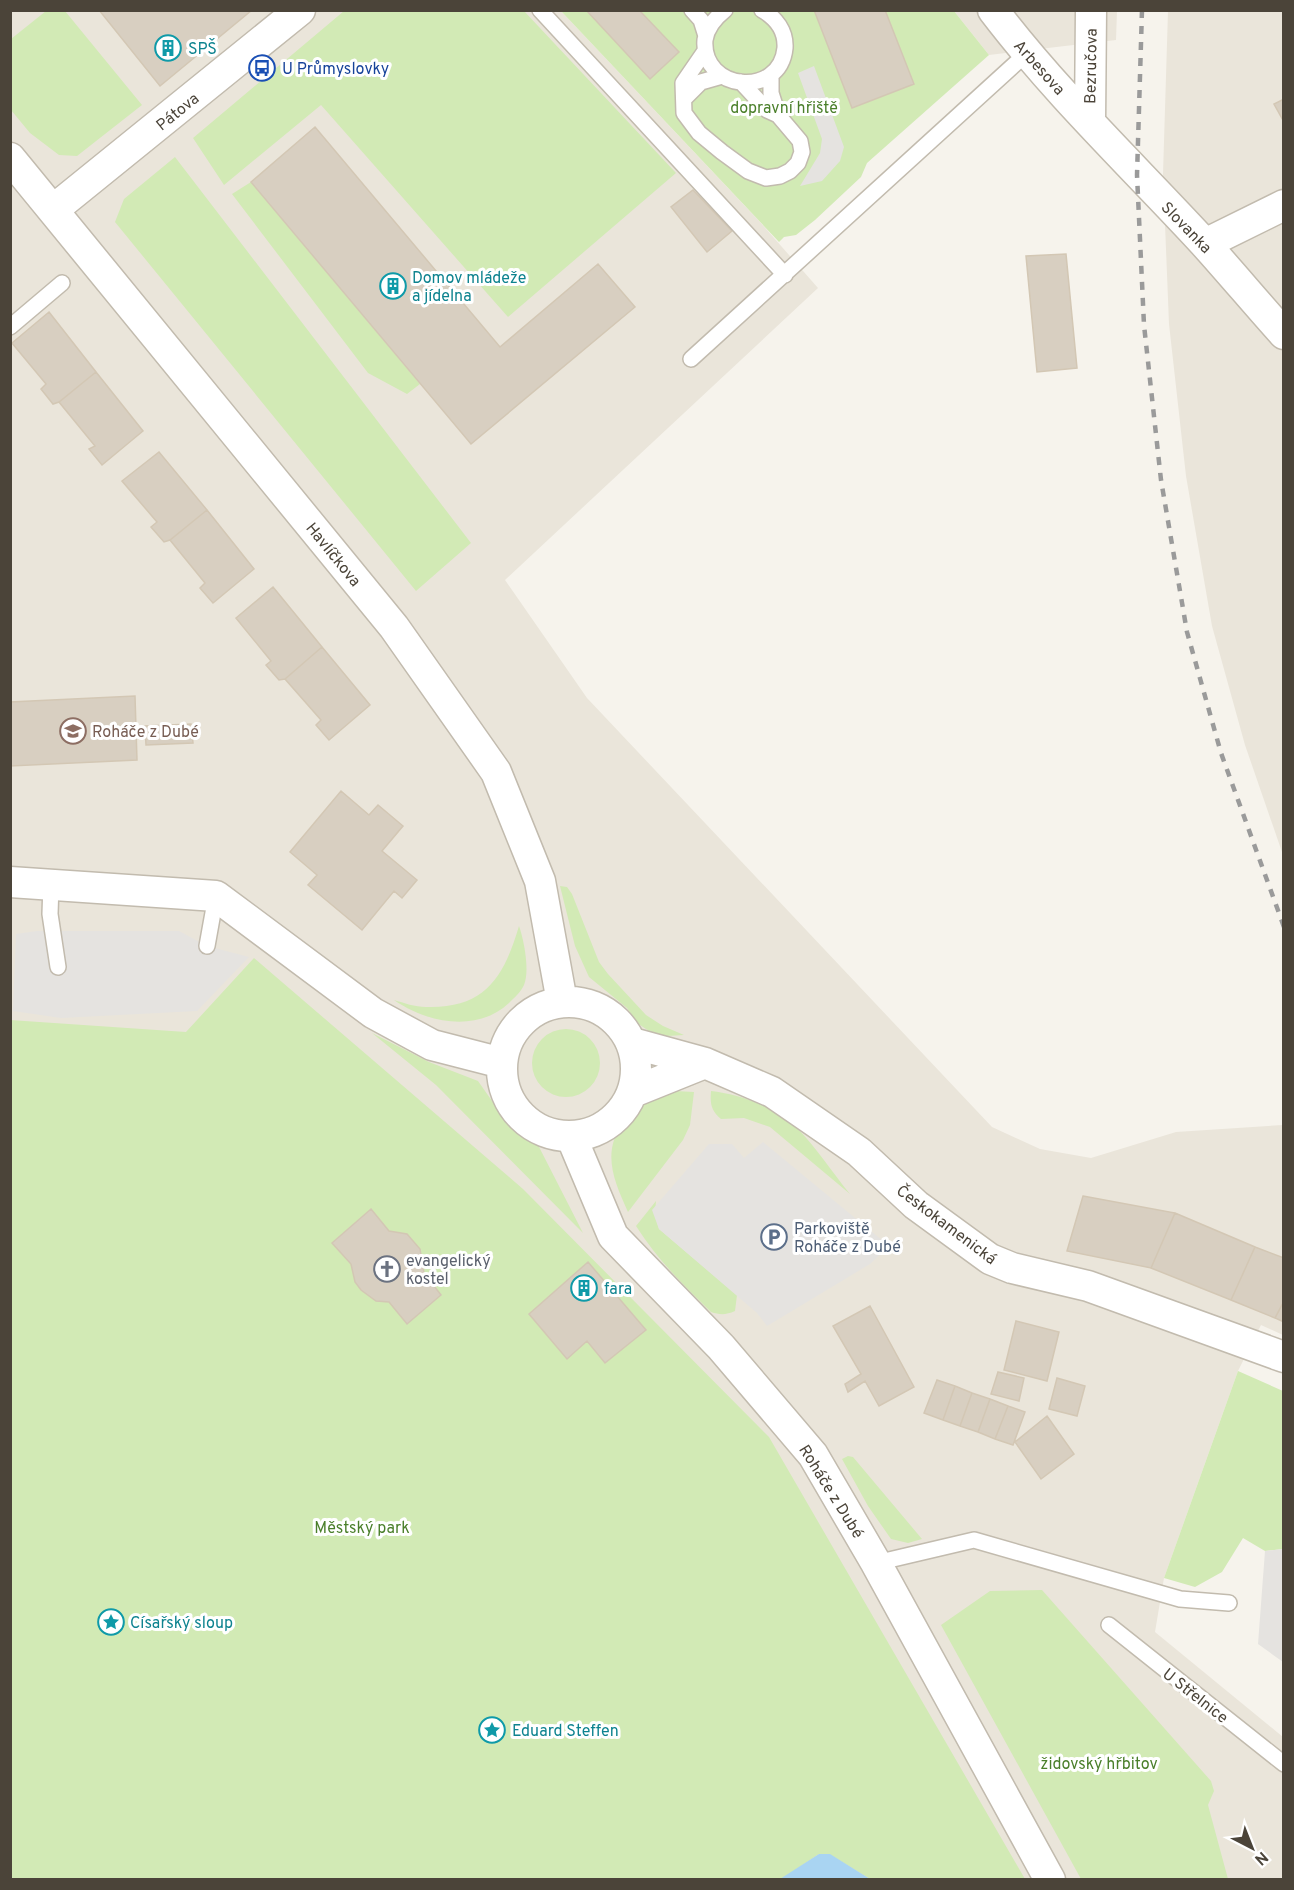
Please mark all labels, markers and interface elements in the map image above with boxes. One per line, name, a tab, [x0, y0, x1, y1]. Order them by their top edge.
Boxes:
street label: Bezručova	[1081, 28, 1103, 104]
building icon: SPŠ	[153, 33, 183, 63]
street label: Arbesova	[1009, 37, 1068, 100]
place label: SPŠ	[188, 38, 217, 60]
bus stop icon: U Průmyslovky	[247, 53, 277, 83]
place label: U Průmyslovky	[282, 60, 389, 80]
street label: Pátova	[153, 89, 204, 136]
park label: dopravní hřiště	[730, 99, 838, 119]
street label: Slovanka	[1156, 198, 1215, 259]
place label: Domov mládeže a jídelna	[412, 269, 526, 307]
building icon: Domov mládeže a jídelna	[378, 271, 408, 301]
street label: Havlíčkova	[301, 519, 364, 591]
school or university icon: Roháče z Dubé	[58, 716, 88, 746]
place label: Roháče z Dubé	[92, 723, 199, 743]
street label: Českokamenická	[892, 1180, 1001, 1270]
place label: Parkoviště Roháče z Dubé	[794, 1220, 901, 1258]
parking icon: Parkoviště Roháče z Dubé	[759, 1222, 789, 1252]
place label: evangelický kostel	[406, 1252, 491, 1290]
church icon: evangelický kostel	[372, 1254, 402, 1284]
building icon: fara	[569, 1273, 599, 1303]
place label: fara	[604, 1280, 632, 1300]
street label: Roháče z Dubé	[794, 1441, 867, 1543]
park label: Městský park	[314, 1519, 410, 1539]
place icon: Císařský sloup	[96, 1607, 126, 1637]
place label: Císařský sloup	[130, 1614, 233, 1634]
street label: U Střelnice	[1158, 1665, 1232, 1728]
place icon: Eduard Steffen	[477, 1715, 507, 1745]
place label: Eduard Steffen	[512, 1722, 619, 1742]
park label: židovský hřbitov	[1040, 1755, 1158, 1775]
north arrow	[1222, 1818, 1282, 1878]
text: N	[1250, 1846, 1272, 1869]

